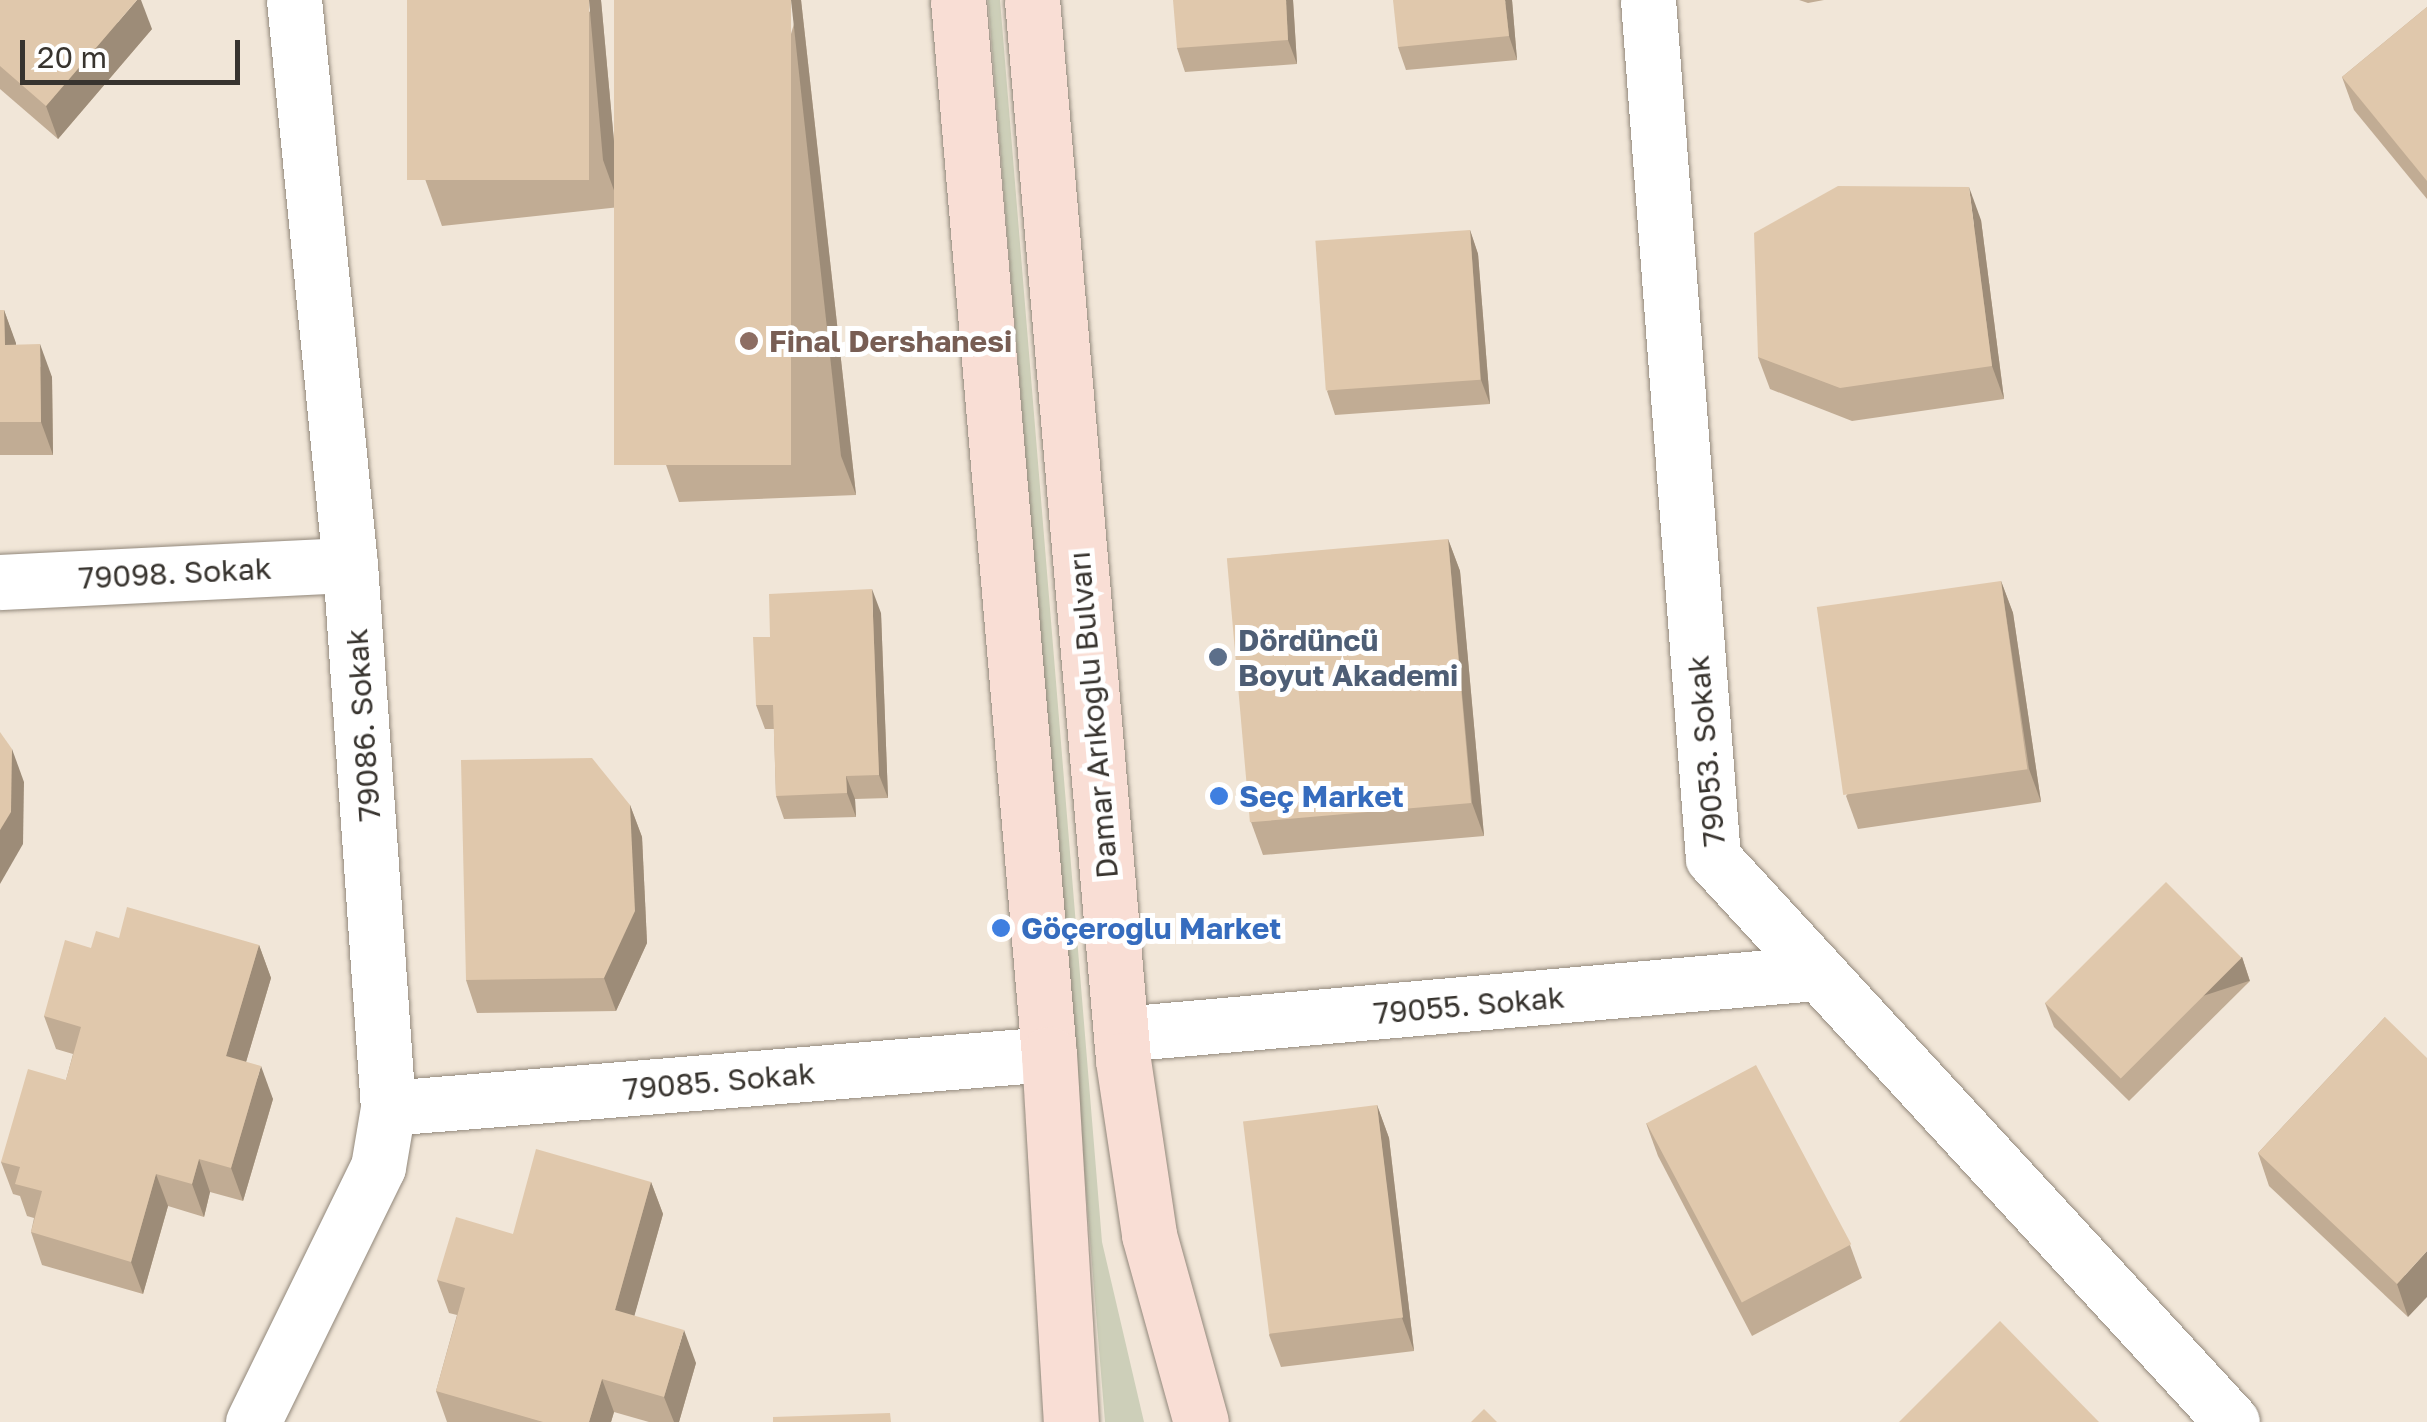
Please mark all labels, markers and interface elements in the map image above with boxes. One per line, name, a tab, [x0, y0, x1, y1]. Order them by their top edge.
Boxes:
scale bar	[25, 20, 245, 82]
text: 20 m	[37, 39, 107, 75]
place label: Final Dershanesi	[769, 323, 1012, 359]
marker: Final Dershanesi	[738, 330, 760, 352]
street label: 79098. Sokak	[78, 550, 272, 596]
street label: Damar Arıkoğlu Bulvarı	[1061, 550, 1125, 880]
place label: Dördüncü Boyut Akademi	[1238, 622, 1458, 692]
street label: 79086. Sokak	[338, 627, 388, 823]
marker: Dördüncü Boyut Akademi	[1207, 646, 1229, 668]
street label: 79053. Sokak	[1680, 654, 1732, 848]
place label: Seç Market	[1239, 778, 1404, 814]
marker: Seç Market	[1208, 785, 1230, 807]
place label: Göçeroğlu Market	[1021, 910, 1281, 946]
marker: Göçeroğlu Market	[990, 917, 1012, 939]
street label: 79055. Sokak	[1372, 979, 1566, 1031]
street label: 79085. Sokak	[621, 1055, 817, 1107]

